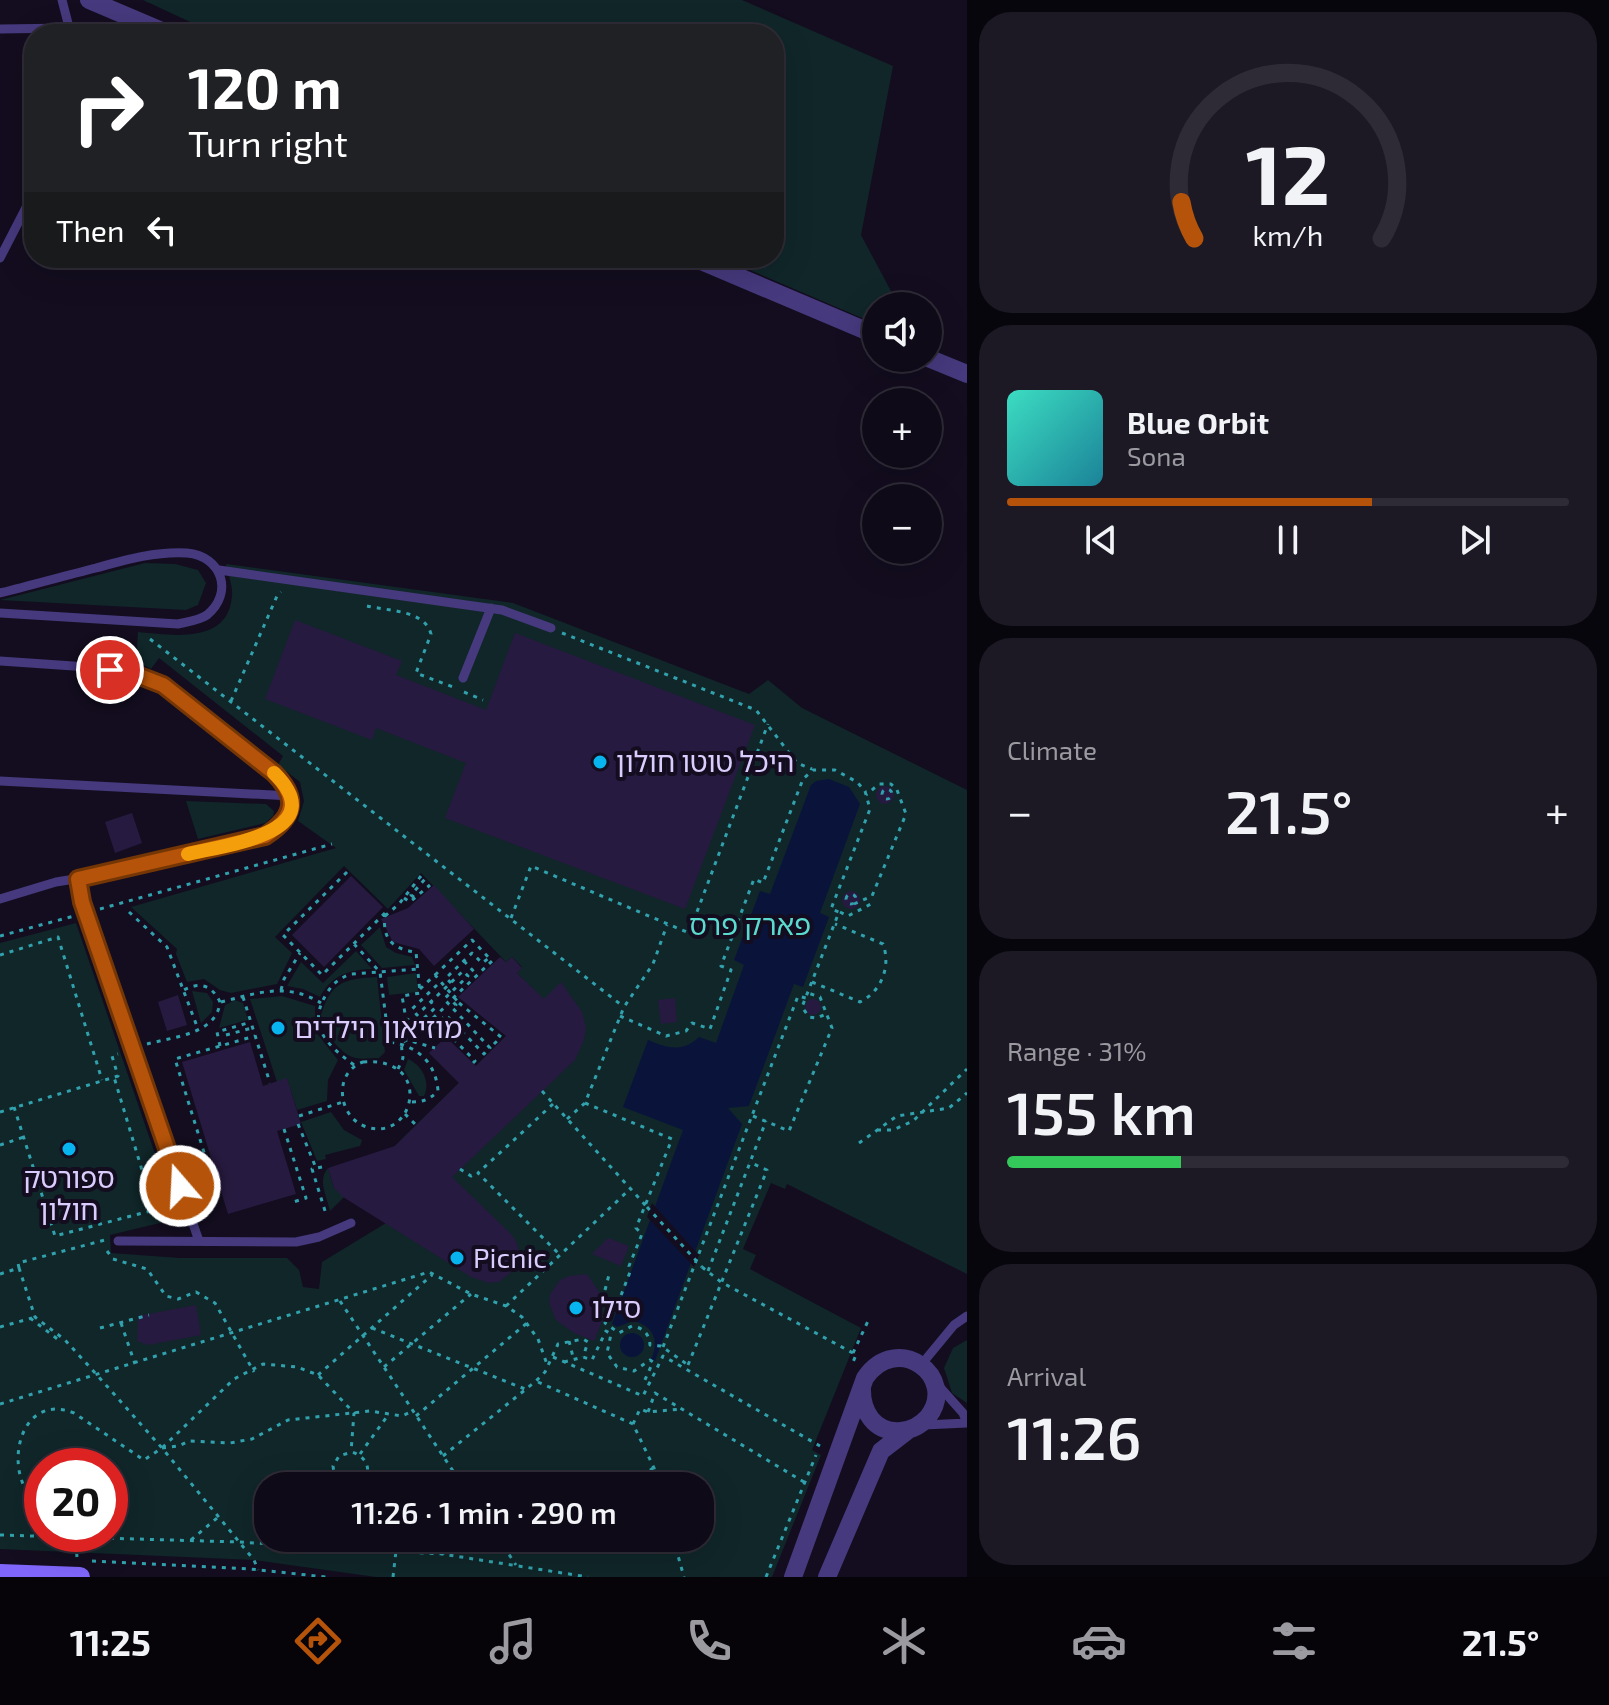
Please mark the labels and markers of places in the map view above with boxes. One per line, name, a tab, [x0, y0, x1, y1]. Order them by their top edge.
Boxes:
pin	[76, 636, 144, 704]
place label: היכל טוטו חולון	[616, 744, 794, 778]
marker: היכל טוטו חולון	[591, 753, 609, 771]
place label: מוזיאון הילדים	[294, 1010, 462, 1044]
marker: מוזיאון הילדים	[269, 1019, 287, 1037]
marker: ספורטק חולון	[60, 1140, 78, 1158]
place label: ספורטק חולון	[23, 1160, 115, 1226]
place label: Picnic	[473, 1240, 547, 1274]
marker: Picnic	[448, 1249, 466, 1267]
place label: סילו	[592, 1290, 641, 1324]
marker: סילו	[567, 1299, 585, 1317]

